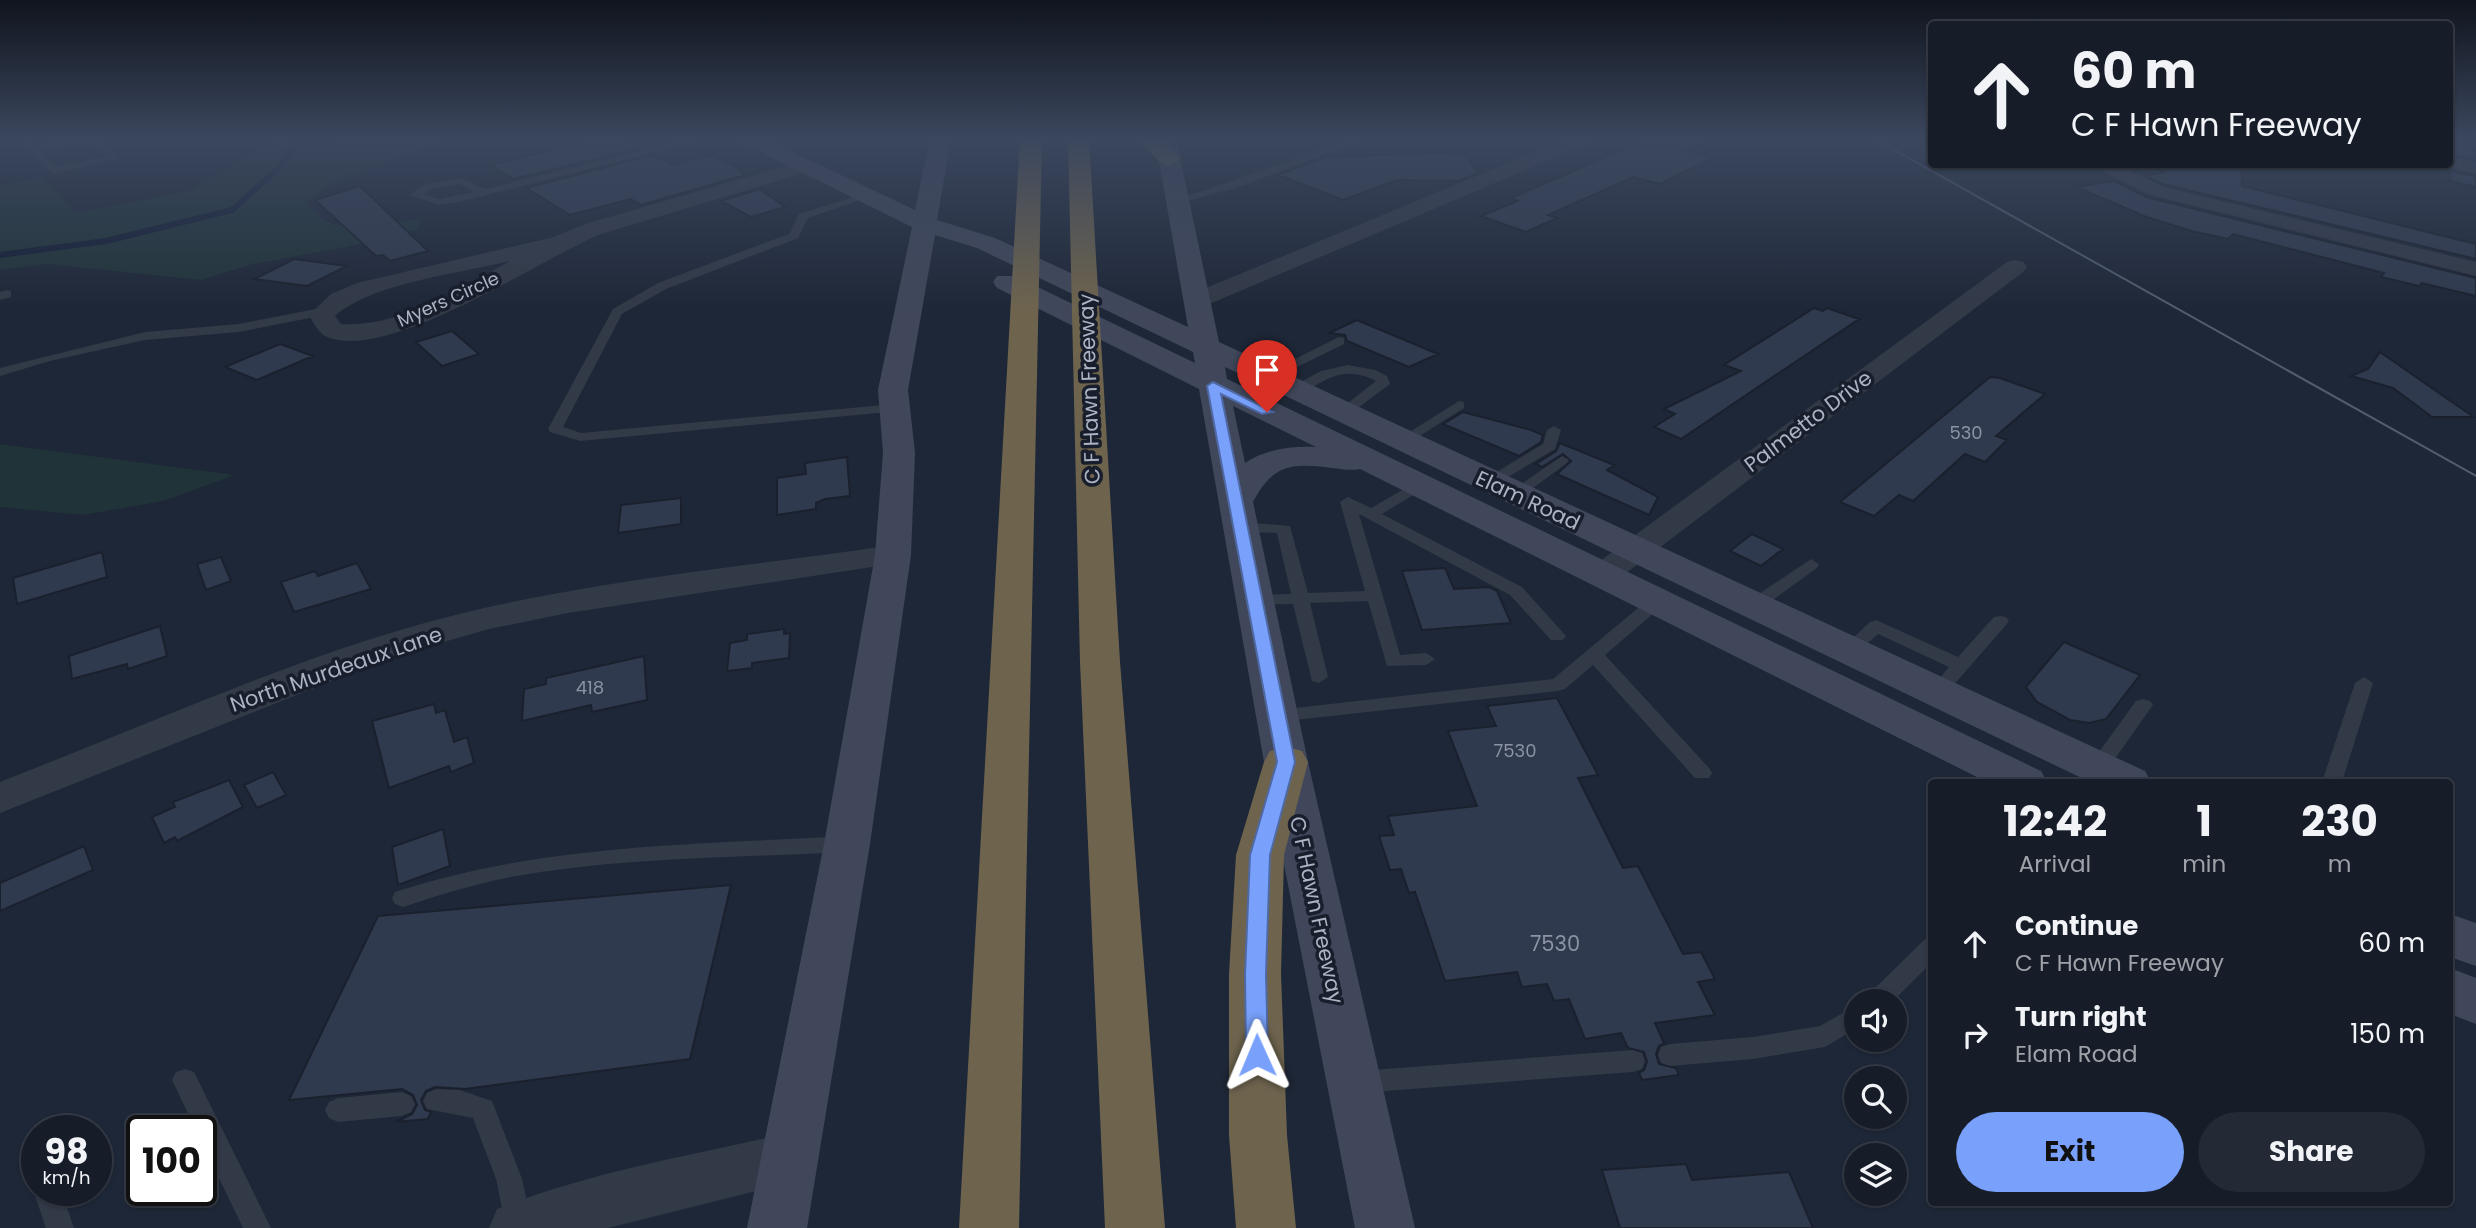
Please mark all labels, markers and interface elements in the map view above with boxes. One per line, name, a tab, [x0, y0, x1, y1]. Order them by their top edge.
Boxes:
text: 60 m	[2071, 37, 2196, 105]
icon: ahead	[1956, 49, 2047, 140]
text: C F Hawn Freeway	[2071, 102, 2362, 147]
street label: Myers Circle	[393, 265, 503, 333]
street label: C F Hawn Freeway	[1071, 293, 1107, 485]
pin	[1237, 340, 1297, 412]
icon: arrive	[1248, 351, 1286, 389]
street label: Palmetto Drive	[1738, 363, 1878, 479]
house number: 530	[1949, 420, 1983, 445]
street label: Elam Road	[1471, 463, 1585, 537]
street label: North Murdeaux Lane	[226, 619, 446, 719]
house number: 418	[576, 675, 604, 700]
house number: 7530	[1493, 738, 1537, 763]
text: 12:42	[2003, 792, 2107, 851]
text: 1	[2196, 792, 2212, 851]
text: 230	[2301, 792, 2378, 851]
street label: C F Hawn Freeway	[1283, 814, 1351, 1006]
text: Arrival	[2019, 848, 2091, 880]
text: min	[2182, 848, 2226, 880]
text: m	[2328, 848, 2351, 880]
text: Continue	[2015, 908, 2138, 944]
icon: ahead	[1956, 925, 1994, 963]
text: 60 m	[2358, 925, 2425, 961]
house number: 7530	[1530, 929, 1580, 958]
text: C F Hawn Freeway	[2015, 947, 2224, 979]
map controls	[1844, 989, 1907, 1206]
button: sound	[1844, 989, 1907, 1052]
text: Turn right	[2015, 999, 2147, 1035]
icon: right	[1956, 1016, 1994, 1054]
text: 150 m	[2350, 1016, 2425, 1052]
position arrow	[1220, 1018, 1294, 1092]
text: Elam Road	[2015, 1038, 2138, 1070]
button: search	[1844, 1066, 1907, 1129]
button: Exit	[1956, 1112, 2184, 1192]
button: Share	[2198, 1112, 2425, 1192]
speed limit sign: 100	[126, 1115, 217, 1206]
text: 98	[44, 1127, 89, 1176]
button: layers	[1844, 1143, 1907, 1206]
text: km/h	[43, 1165, 90, 1190]

